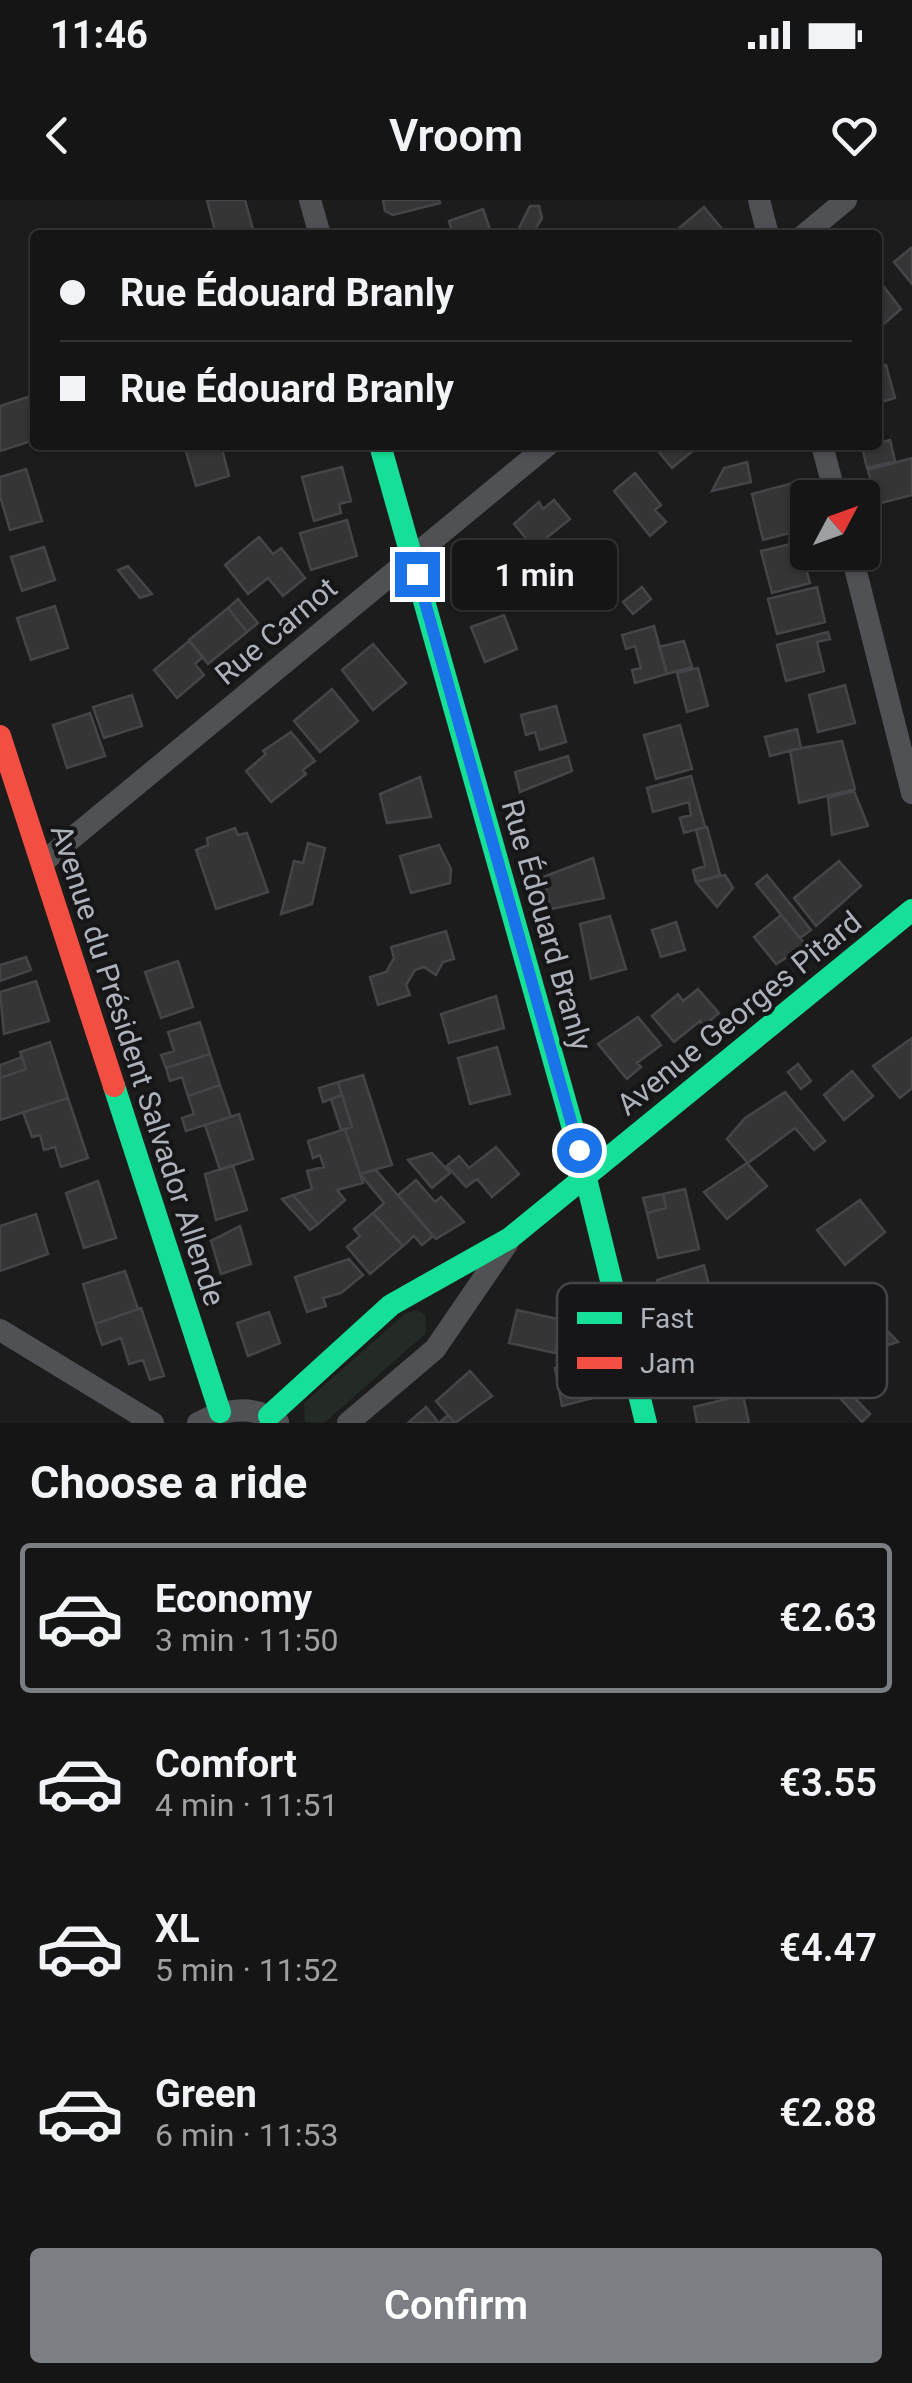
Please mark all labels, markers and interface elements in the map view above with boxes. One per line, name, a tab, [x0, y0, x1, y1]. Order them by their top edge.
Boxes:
text: 11:46	[50, 13, 148, 57]
icon: back	[30, 108, 85, 163]
icon: heart	[827, 108, 882, 163]
text: Vroom	[389, 109, 523, 162]
text: Rue Édouard Branly	[120, 271, 454, 315]
text: Rue Édouard Branly	[120, 367, 454, 411]
north arrow	[790, 480, 880, 570]
map controls	[790, 480, 880, 570]
callout: 1 min	[452, 539, 617, 609]
route end	[395, 552, 440, 597]
text: 1 min	[494, 556, 575, 594]
street label: Rue Carnot	[208, 570, 344, 692]
street label: Rue Édouard Branly	[494, 796, 600, 1054]
street label: Avenue du Président Salvador Allende	[44, 820, 232, 1310]
street label: Avenue Georges Pitard	[610, 904, 868, 1122]
route start	[557, 1128, 602, 1173]
legend	[557, 1283, 887, 1398]
text: Fast	[640, 1302, 694, 1335]
text: Jam	[640, 1347, 695, 1380]
text: Choose a ride	[30, 1456, 307, 1509]
icon: car	[35, 1573, 125, 1663]
text: Economy	[155, 1577, 312, 1621]
text: €2.63	[779, 1596, 877, 1640]
text: 3 min · 11:50	[155, 1621, 338, 1659]
icon: car	[35, 1738, 125, 1828]
text: Comfort	[155, 1742, 297, 1786]
text: €3.55	[779, 1761, 877, 1805]
text: 4 min · 11:51	[155, 1786, 338, 1824]
icon: car	[35, 1903, 125, 1993]
text: XL	[155, 1907, 200, 1951]
text: €4.47	[779, 1926, 877, 1970]
text: 5 min · 11:52	[155, 1951, 338, 1989]
icon: car	[35, 2068, 125, 2158]
text: Green	[155, 2072, 257, 2116]
text: €2.88	[779, 2091, 877, 2135]
text: 6 min · 11:53	[155, 2116, 338, 2154]
button: Confirm	[30, 2248, 882, 2363]

